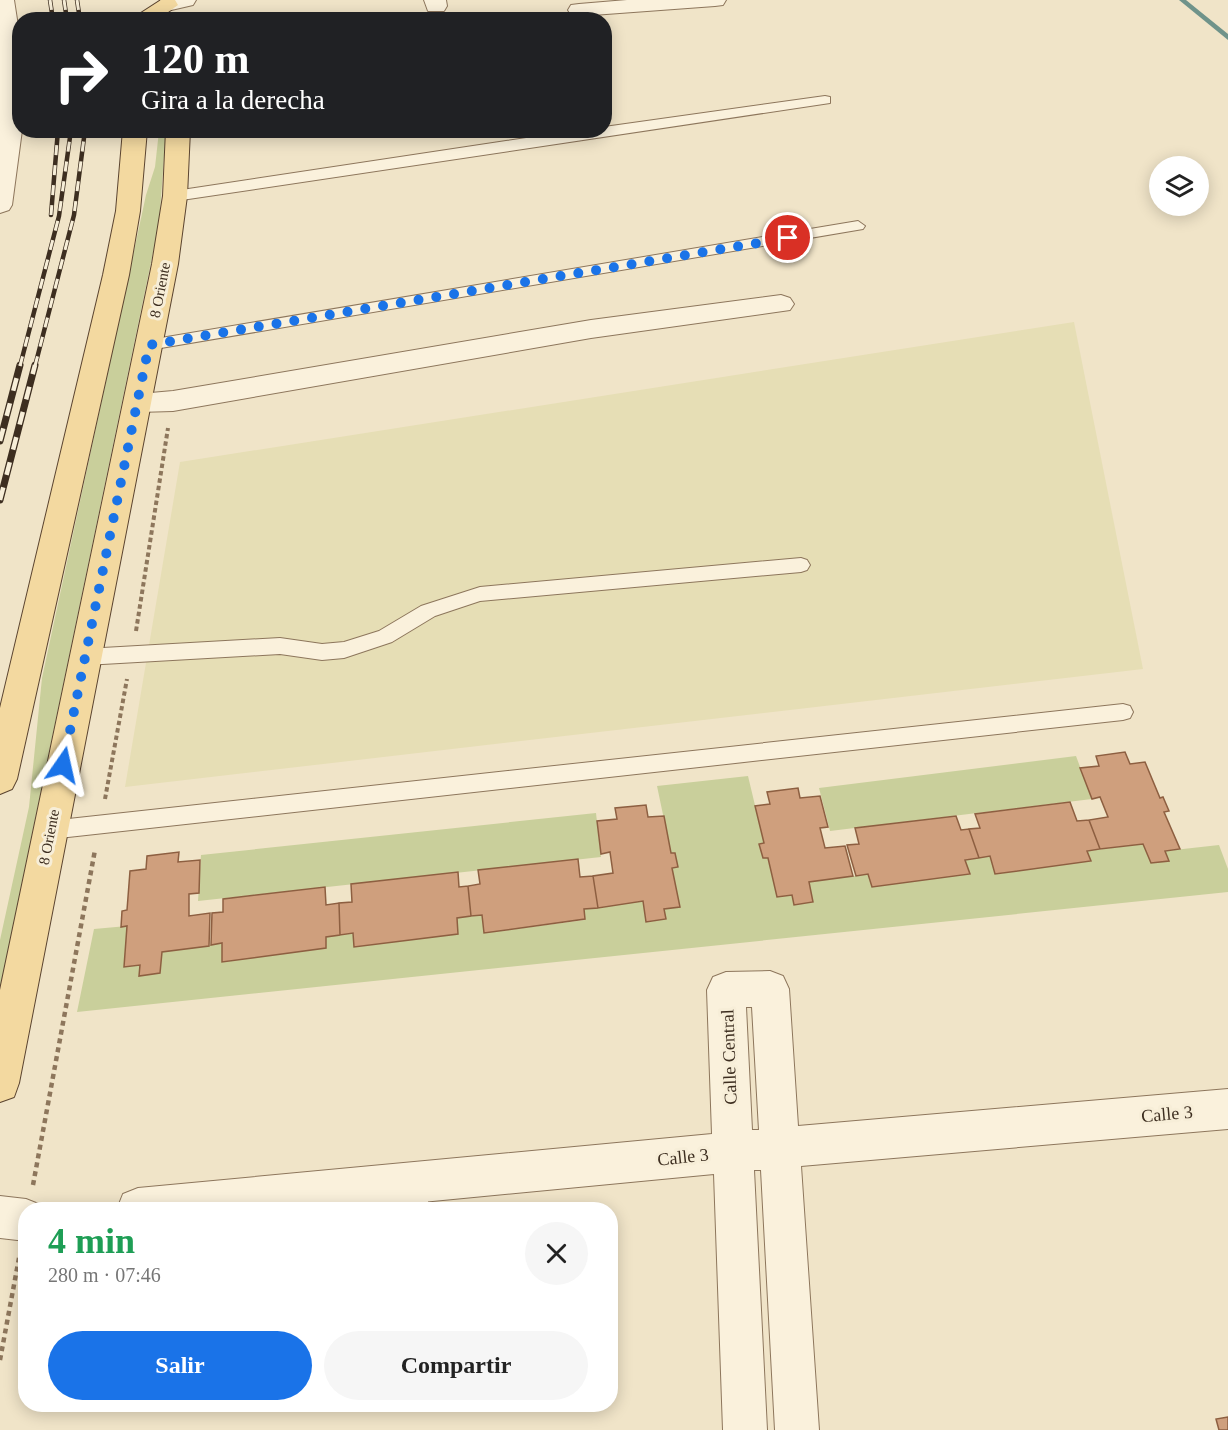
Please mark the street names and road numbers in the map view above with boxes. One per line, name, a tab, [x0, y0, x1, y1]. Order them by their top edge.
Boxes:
street label: 8 Oriente	[147, 261, 173, 319]
street label: 8 Oriente	[36, 808, 62, 866]
street label: Calle Central	[717, 1009, 741, 1105]
street label: Calle 3	[1140, 1102, 1194, 1126]
street label: Calle 3	[656, 1144, 710, 1170]

